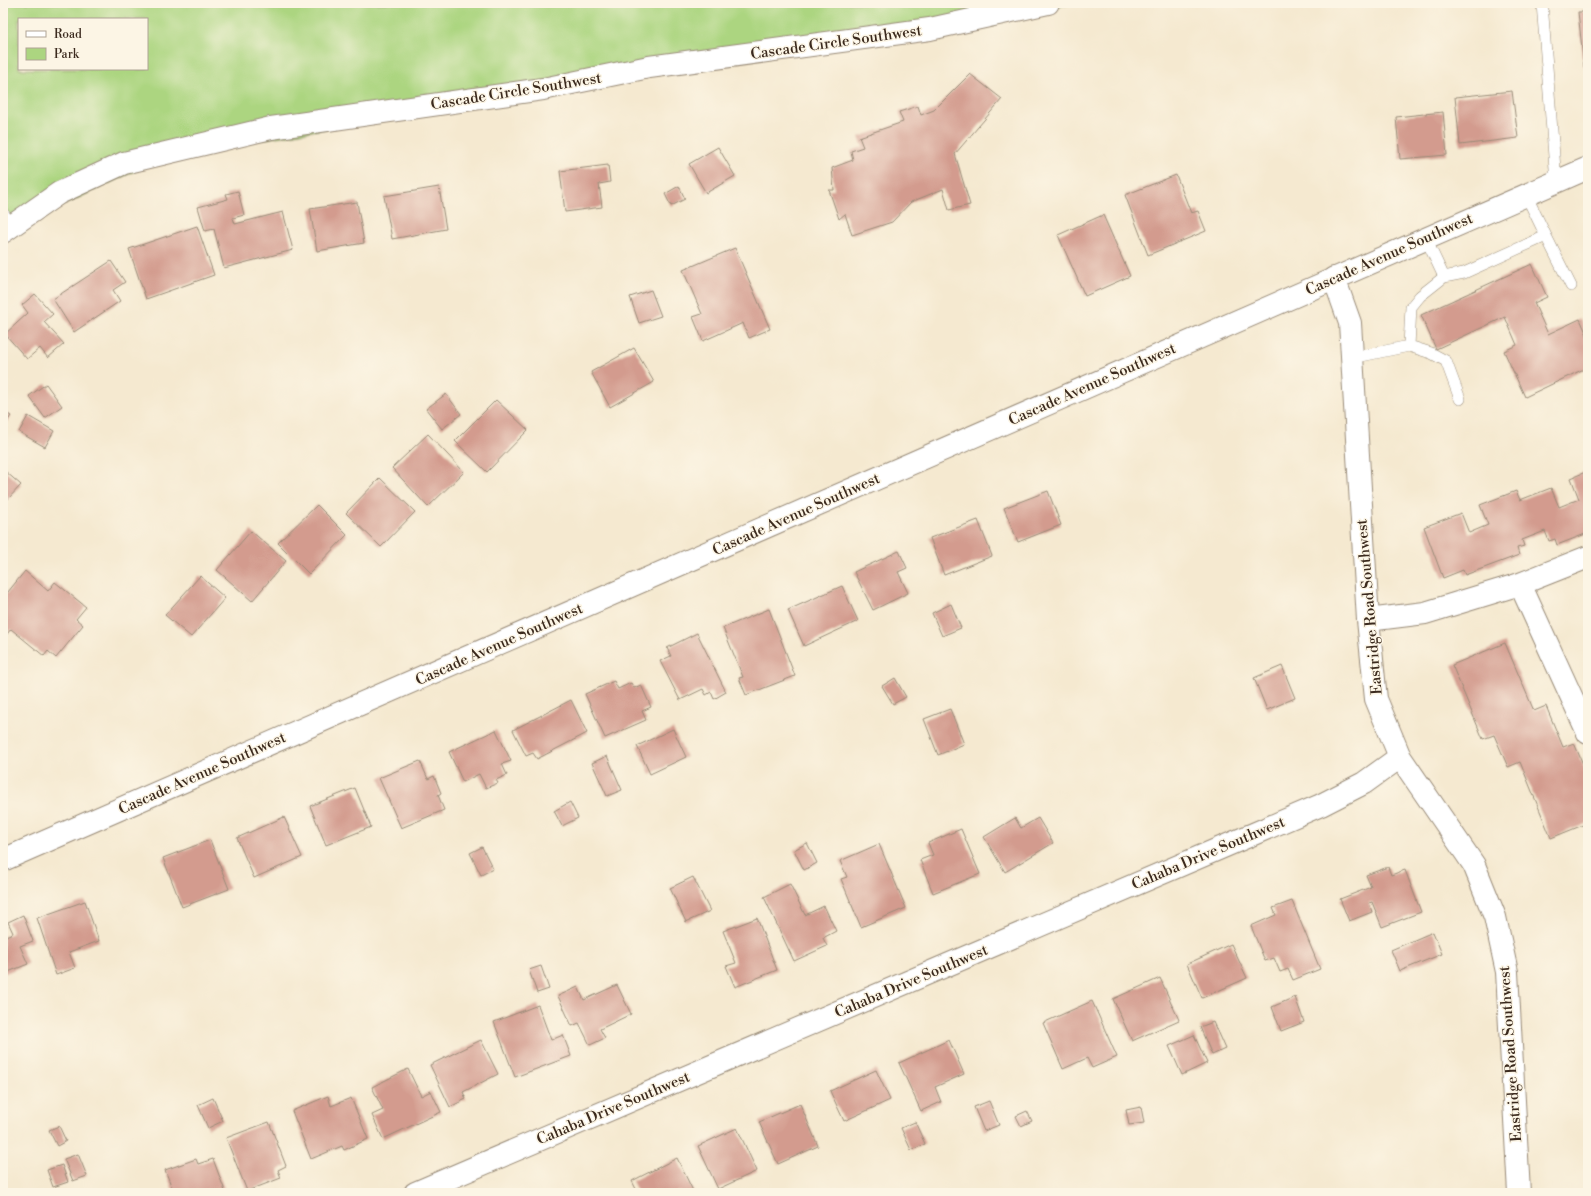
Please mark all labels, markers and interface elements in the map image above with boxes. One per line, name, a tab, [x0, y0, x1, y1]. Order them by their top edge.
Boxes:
legend	[18, 18, 148, 70]
street label: Cascade Circle Southwest	[749, 21, 924, 64]
text: Road	[54, 27, 82, 42]
text: Park	[54, 47, 80, 62]
street label: Cascade Circle Southwest	[429, 68, 604, 114]
street label: Cascade Avenue Southwest	[1303, 209, 1476, 300]
street label: Cascade Avenue Southwest	[1006, 339, 1179, 430]
street label: Cascade Avenue Southwest	[710, 469, 883, 560]
street label: Eastridge Road Southwest	[1352, 518, 1387, 696]
street label: Cascade Avenue Southwest	[413, 599, 586, 690]
street label: Cascade Avenue Southwest	[116, 728, 289, 819]
street label: Cahaba Drive Southwest	[1129, 812, 1288, 894]
street label: Cahaba Drive Southwest	[832, 940, 991, 1022]
street label: Eastridge Road Southwest	[1495, 965, 1526, 1142]
street label: Cahaba Drive Southwest	[534, 1067, 693, 1149]

